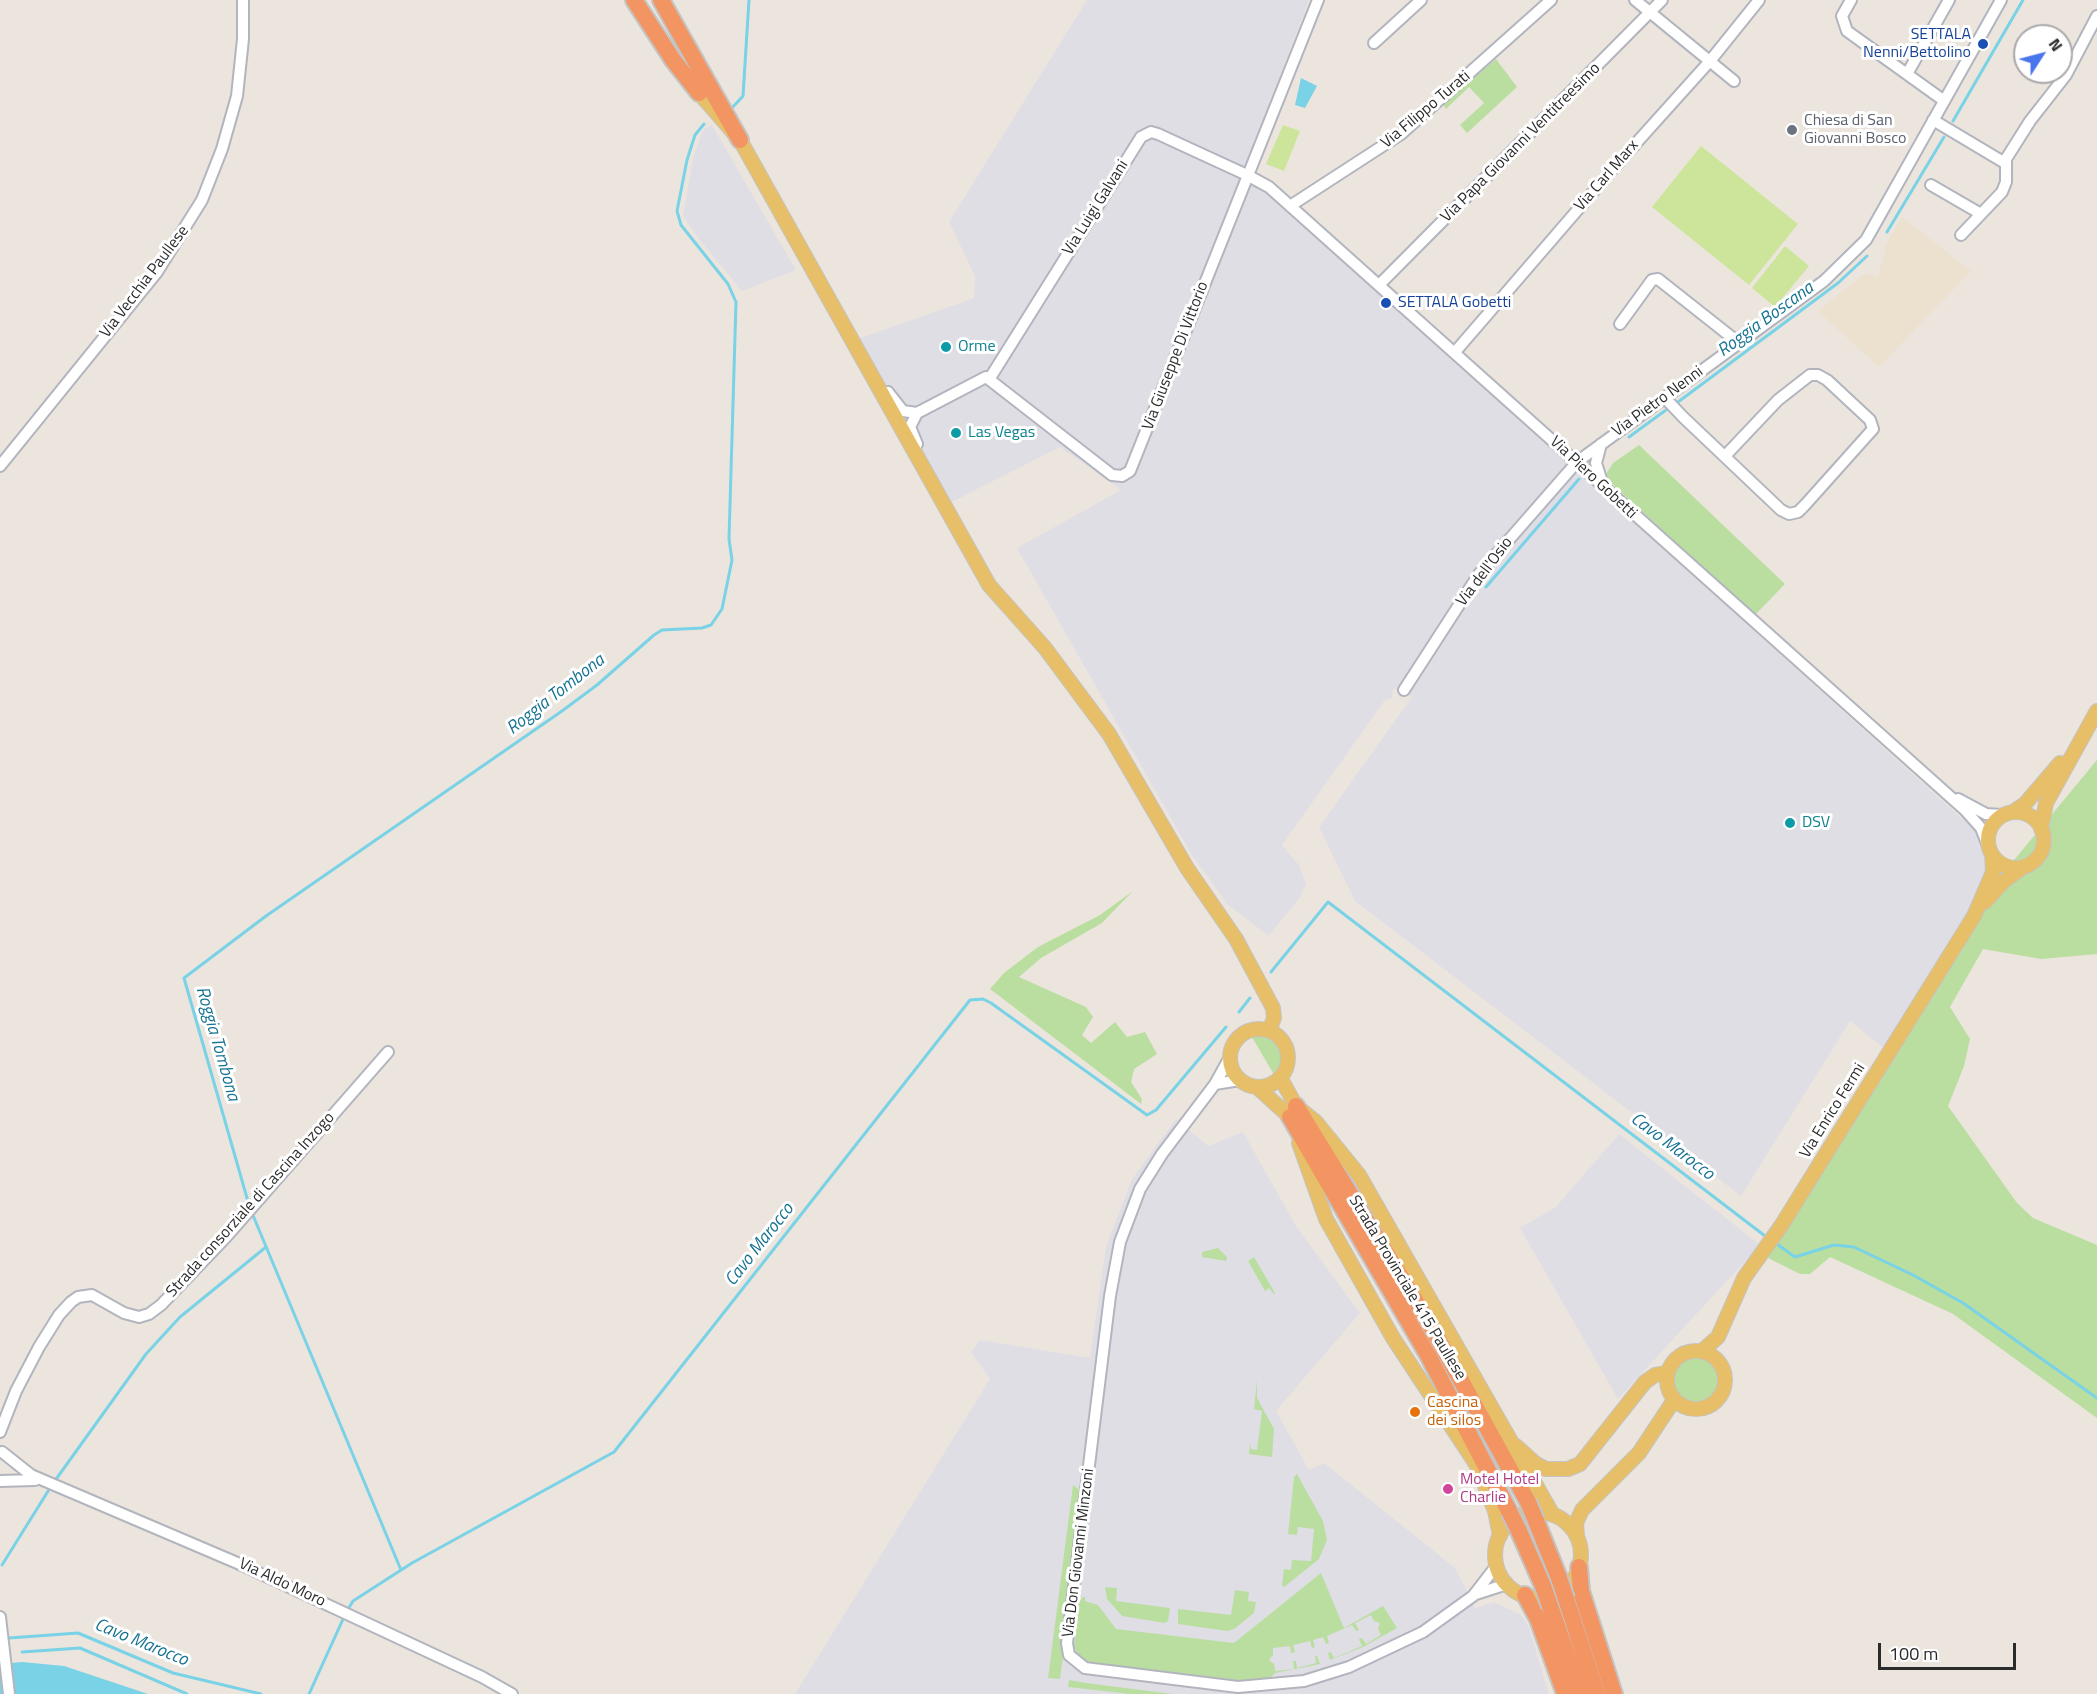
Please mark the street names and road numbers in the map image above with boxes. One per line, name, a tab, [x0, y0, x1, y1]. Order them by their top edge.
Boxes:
street label: Via Papa Giovanni Ventitreesimo	[1437, 59, 1605, 227]
street label: Via Filippo Turati	[1378, 67, 1474, 153]
street label: Via Carl Marx	[1571, 136, 1643, 216]
street label: Via Luigi Galvani	[1059, 157, 1133, 259]
street label: Via Vecchia Paullese	[97, 222, 193, 342]
street label: Via Giuseppe Di Vittorio	[1139, 279, 1213, 433]
street label: Via Pietro Nenni	[1609, 363, 1707, 441]
street label: Via Piero Gobetti	[1545, 433, 1641, 523]
street label: Via dell'Osio	[1453, 534, 1517, 610]
street label: Via Enrico Fermi	[1796, 1060, 1870, 1162]
street label: Strada consorziale di Cascina Inzogo	[163, 1109, 339, 1301]
street label: Strada Provinciale 415 Paullese	[1344, 1192, 1470, 1384]
street label: Via Don Giovanni Minzoni	[1059, 1467, 1099, 1639]
street label: Via Aldo Moro	[236, 1555, 328, 1611]

